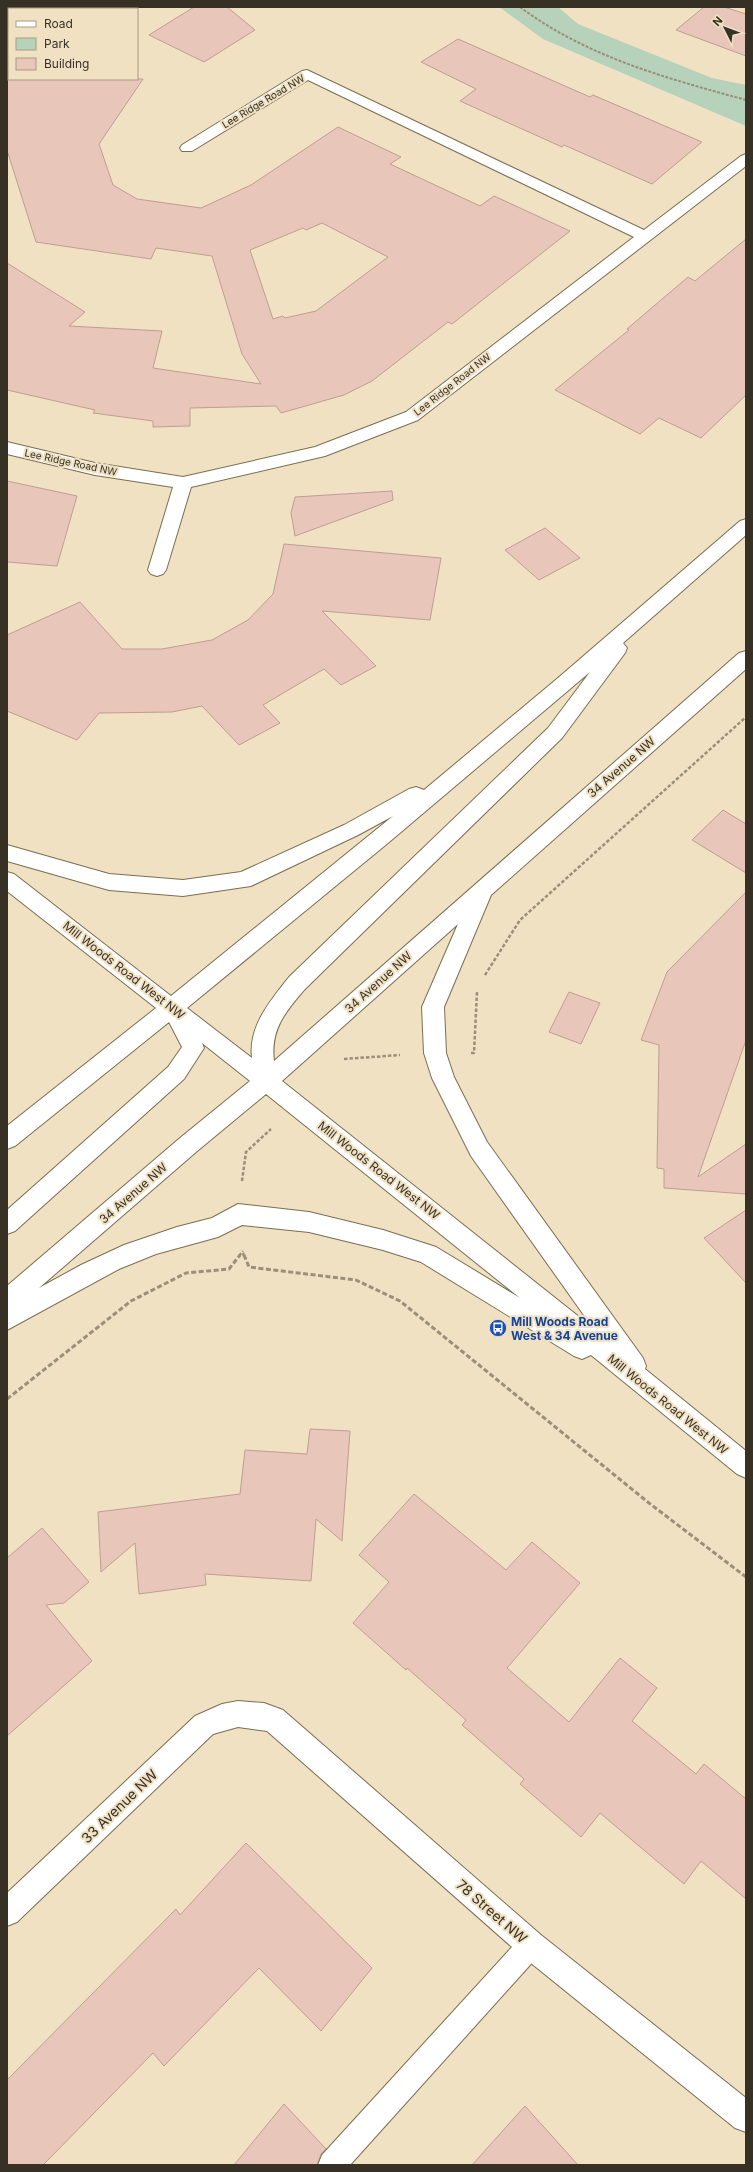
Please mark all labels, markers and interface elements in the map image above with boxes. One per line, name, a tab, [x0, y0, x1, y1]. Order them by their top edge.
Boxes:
legend	[8, 8, 138, 80]
north arrow	[705, 8, 745, 48]
text: N	[710, 14, 726, 29]
text: Road	[44, 16, 73, 31]
text: Park	[44, 36, 70, 51]
text: Building	[44, 56, 89, 71]
street label: Lee Ridge Road NW	[220, 72, 307, 130]
street label: Lee Ridge Road NW	[411, 350, 493, 418]
street label: Lee Ridge Road NW	[24, 446, 118, 478]
street label: 34 Avenue NW	[584, 733, 658, 801]
street label: Mill Woods Road West NW	[60, 918, 188, 1022]
street label: 34 Avenue NW	[341, 948, 415, 1016]
street label: Mill Woods Road West NW	[315, 1118, 443, 1222]
street label: 34 Avenue NW	[96, 1159, 170, 1227]
place label: Mill Woods Road West & 34 Avenue	[511, 1314, 618, 1343]
bus stop icon: Mill Woods Road West & 34 Avenue	[488, 1318, 508, 1338]
street label: Mill Woods Road West NW	[605, 1351, 731, 1457]
street label: 33 Avenue NW	[78, 1765, 161, 1846]
street label: 78 Street NW	[453, 1876, 531, 1946]

